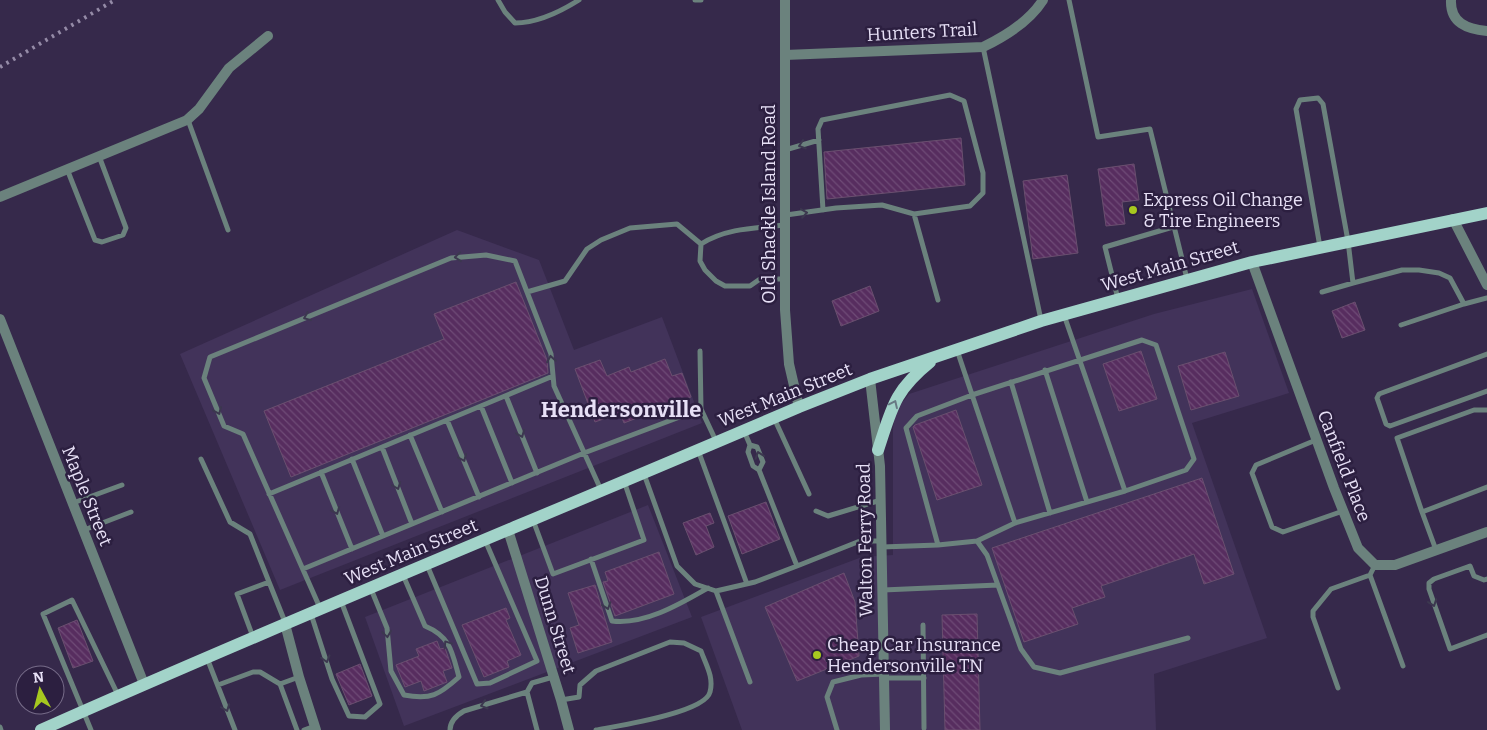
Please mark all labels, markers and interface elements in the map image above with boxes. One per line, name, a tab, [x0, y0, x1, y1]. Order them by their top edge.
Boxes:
street label: Hunters Trail	[866, 18, 978, 46]
street label: Old Shackle Island Road	[758, 104, 780, 304]
one-way arrow	[798, 139, 806, 149]
place label: Express Oil Change & Tire Engineers	[1143, 189, 1303, 232]
marker: Express Oil Change & Tire Engineers	[1127, 204, 1139, 216]
one-way arrow	[800, 208, 808, 218]
street label: West Main Street	[1099, 236, 1242, 296]
one-way arrow	[453, 252, 461, 263]
one-way arrow	[303, 311, 312, 321]
one-way arrow	[546, 354, 557, 362]
street label: West Main Street	[715, 358, 856, 432]
district label: Hendersonville	[541, 396, 701, 423]
one-way arrow	[888, 400, 898, 409]
one-way arrow	[211, 406, 222, 415]
street label: Canfield Place	[1313, 407, 1375, 525]
one-way arrow	[515, 429, 526, 438]
street label: Maple Street	[57, 443, 117, 550]
one-way arrow	[755, 451, 765, 460]
one-way arrow	[457, 453, 468, 462]
street label: Walton Ferry Road	[853, 462, 877, 617]
one-way arrow	[391, 481, 401, 489]
one-way arrow	[331, 506, 341, 514]
street label: West Main Street	[341, 514, 481, 590]
street label: Dunn Street	[530, 573, 580, 677]
one-way arrow	[1427, 598, 1437, 607]
one-way arrow	[601, 601, 611, 609]
one-way arrow	[381, 630, 392, 638]
place label: Cheap Car Insurance Hendersonville TN	[827, 634, 1001, 677]
one-way arrow	[444, 640, 453, 649]
marker: Cheap Car Insurance Hendersonville TN	[811, 649, 823, 661]
one-way arrow	[320, 655, 331, 664]
north arrow	[15, 665, 65, 715]
text: N	[32, 668, 45, 687]
one-way arrow	[480, 700, 488, 710]
one-way arrow	[220, 703, 230, 711]

